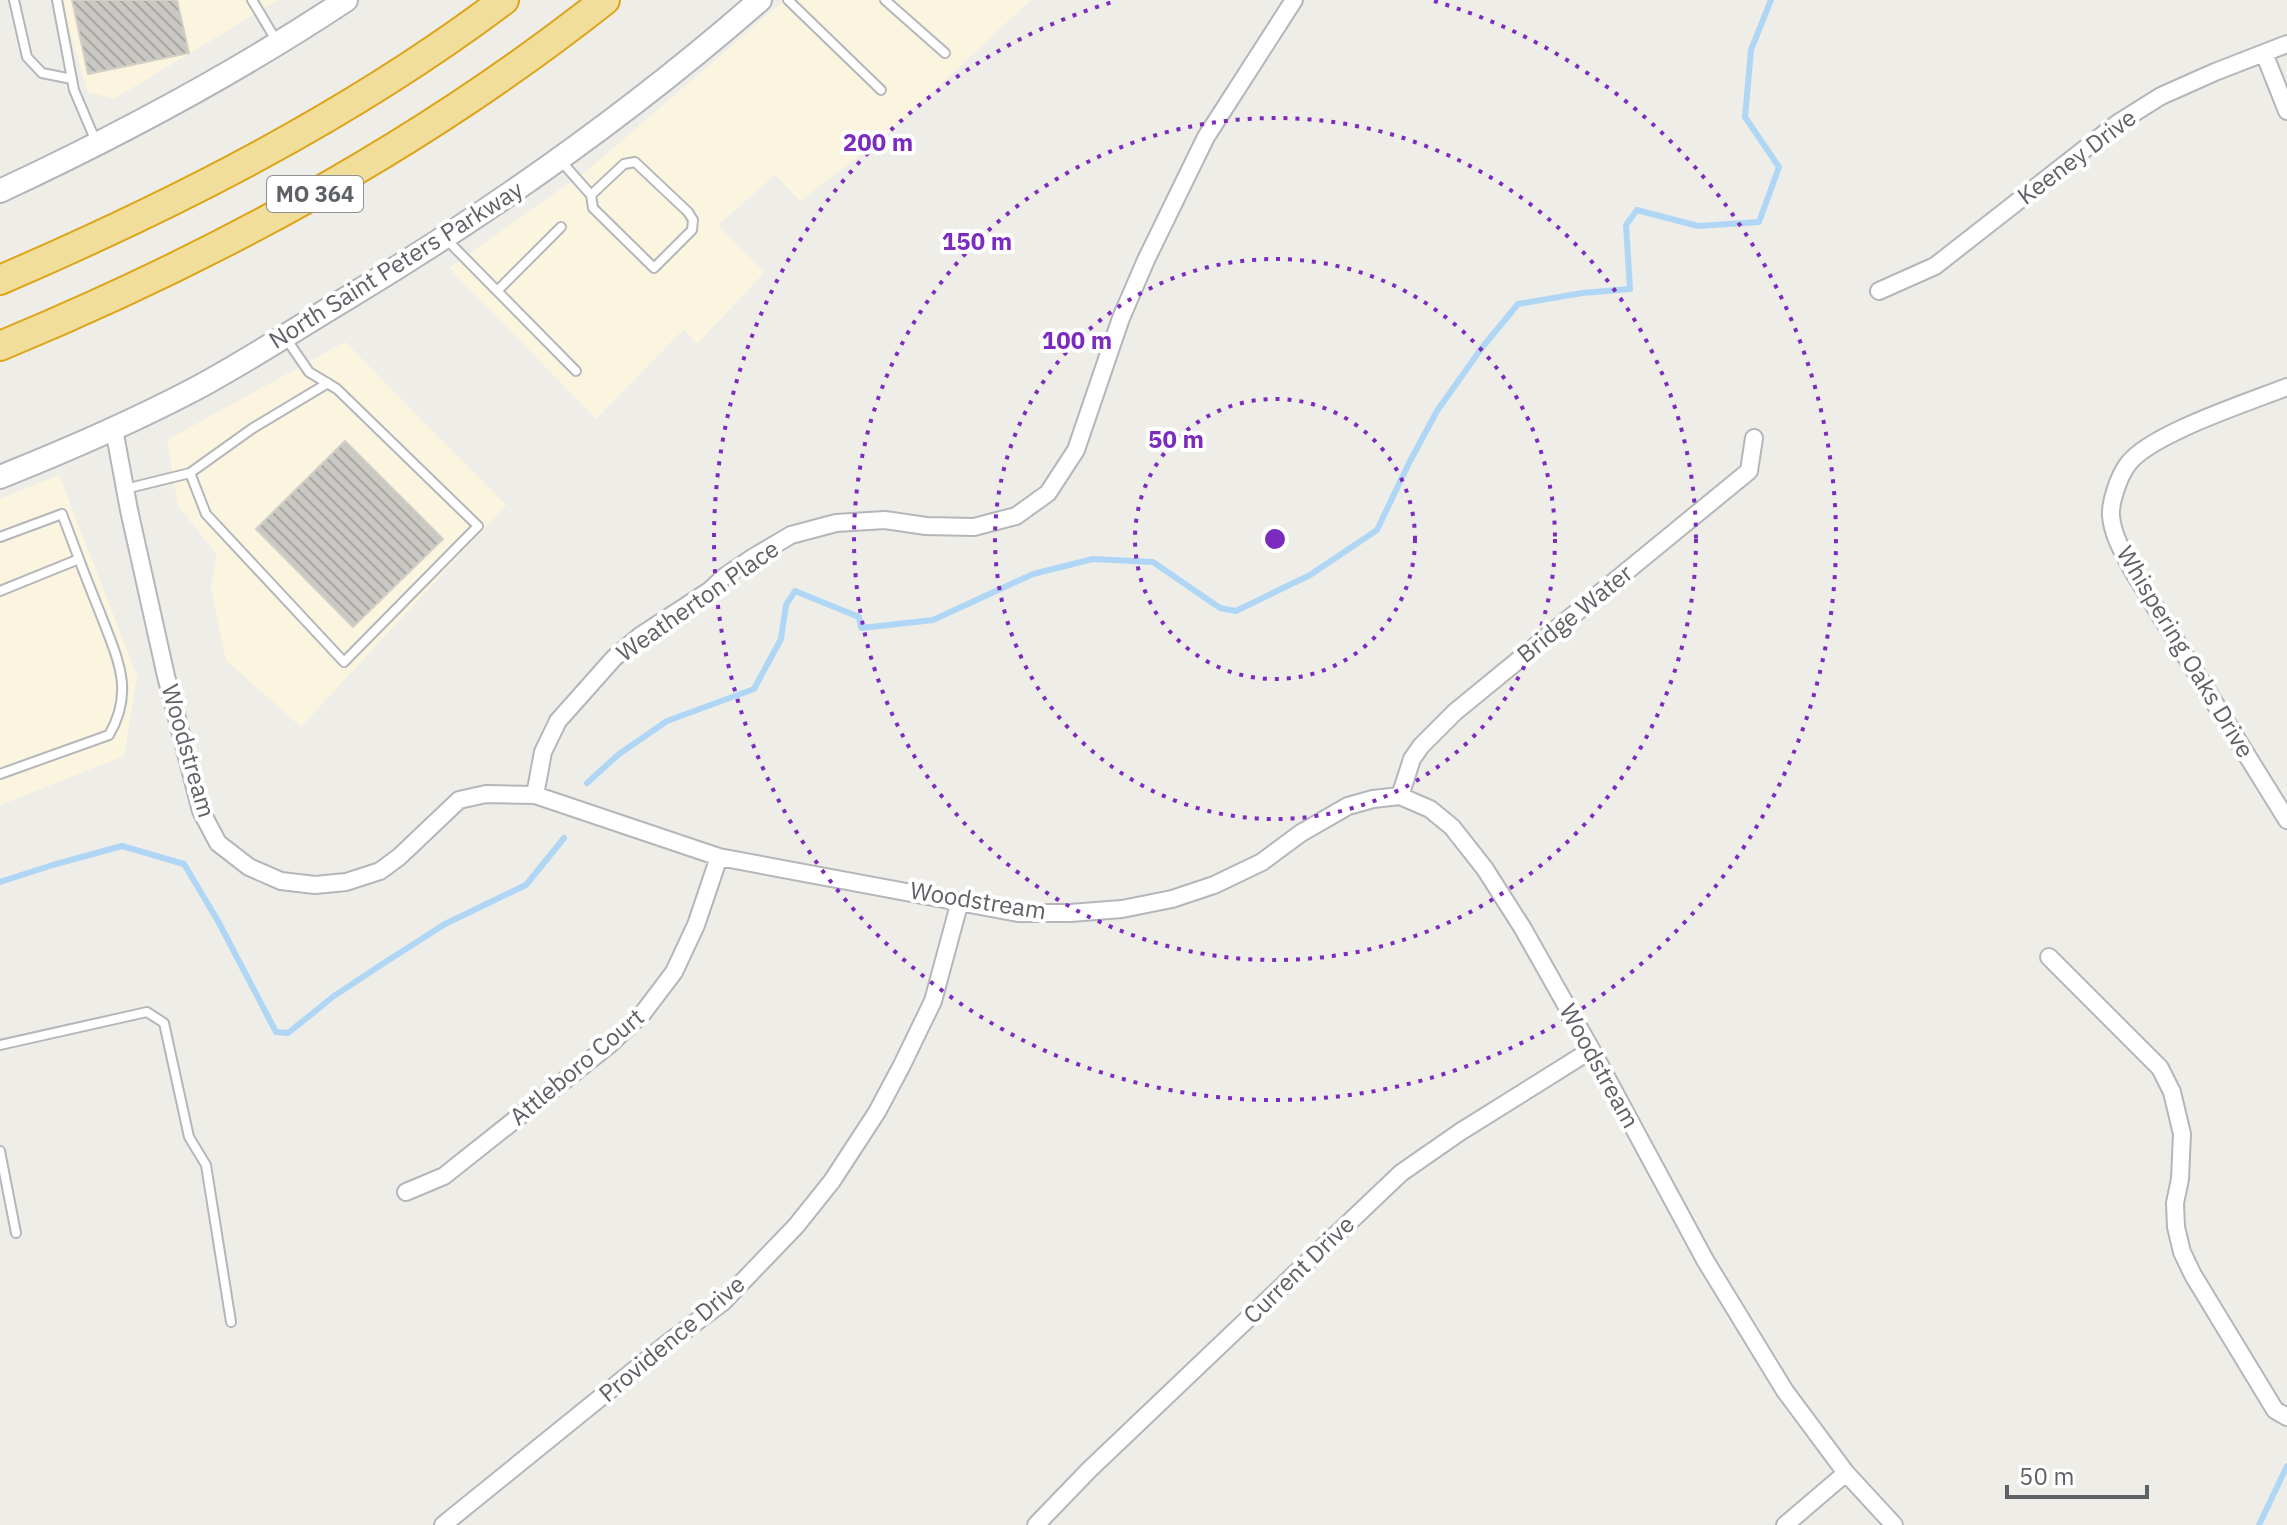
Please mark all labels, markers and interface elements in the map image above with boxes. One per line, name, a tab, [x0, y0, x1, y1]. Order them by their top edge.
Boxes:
street label: Keeney Drive	[2010, 101, 2142, 211]
text: 200 m	[843, 126, 913, 158]
street label: North Saint Peters Parkway	[262, 173, 529, 356]
road number: MO 364	[267, 176, 363, 212]
text: 150 m	[942, 225, 1012, 257]
text: 100 m	[1042, 324, 1112, 356]
text: 50 m	[1148, 423, 1204, 455]
centre of rings	[1261, 525, 1289, 553]
street label: Weatherton Place	[610, 532, 785, 668]
street label: Whispering Oaks Drive	[2110, 540, 2262, 763]
street label: Bridge Water	[1510, 557, 1639, 670]
street label: Woodstream	[155, 680, 223, 821]
street label: Woodstream	[908, 873, 1049, 927]
street label: Woodstream	[1553, 998, 1647, 1133]
street label: Attleboro Court	[502, 1001, 650, 1132]
street label: Current Drive	[1236, 1208, 1361, 1330]
street label: Providence Drive	[592, 1268, 751, 1409]
scale bar	[2007, 1449, 2147, 1499]
text: 50 m	[2019, 1460, 2074, 1492]

